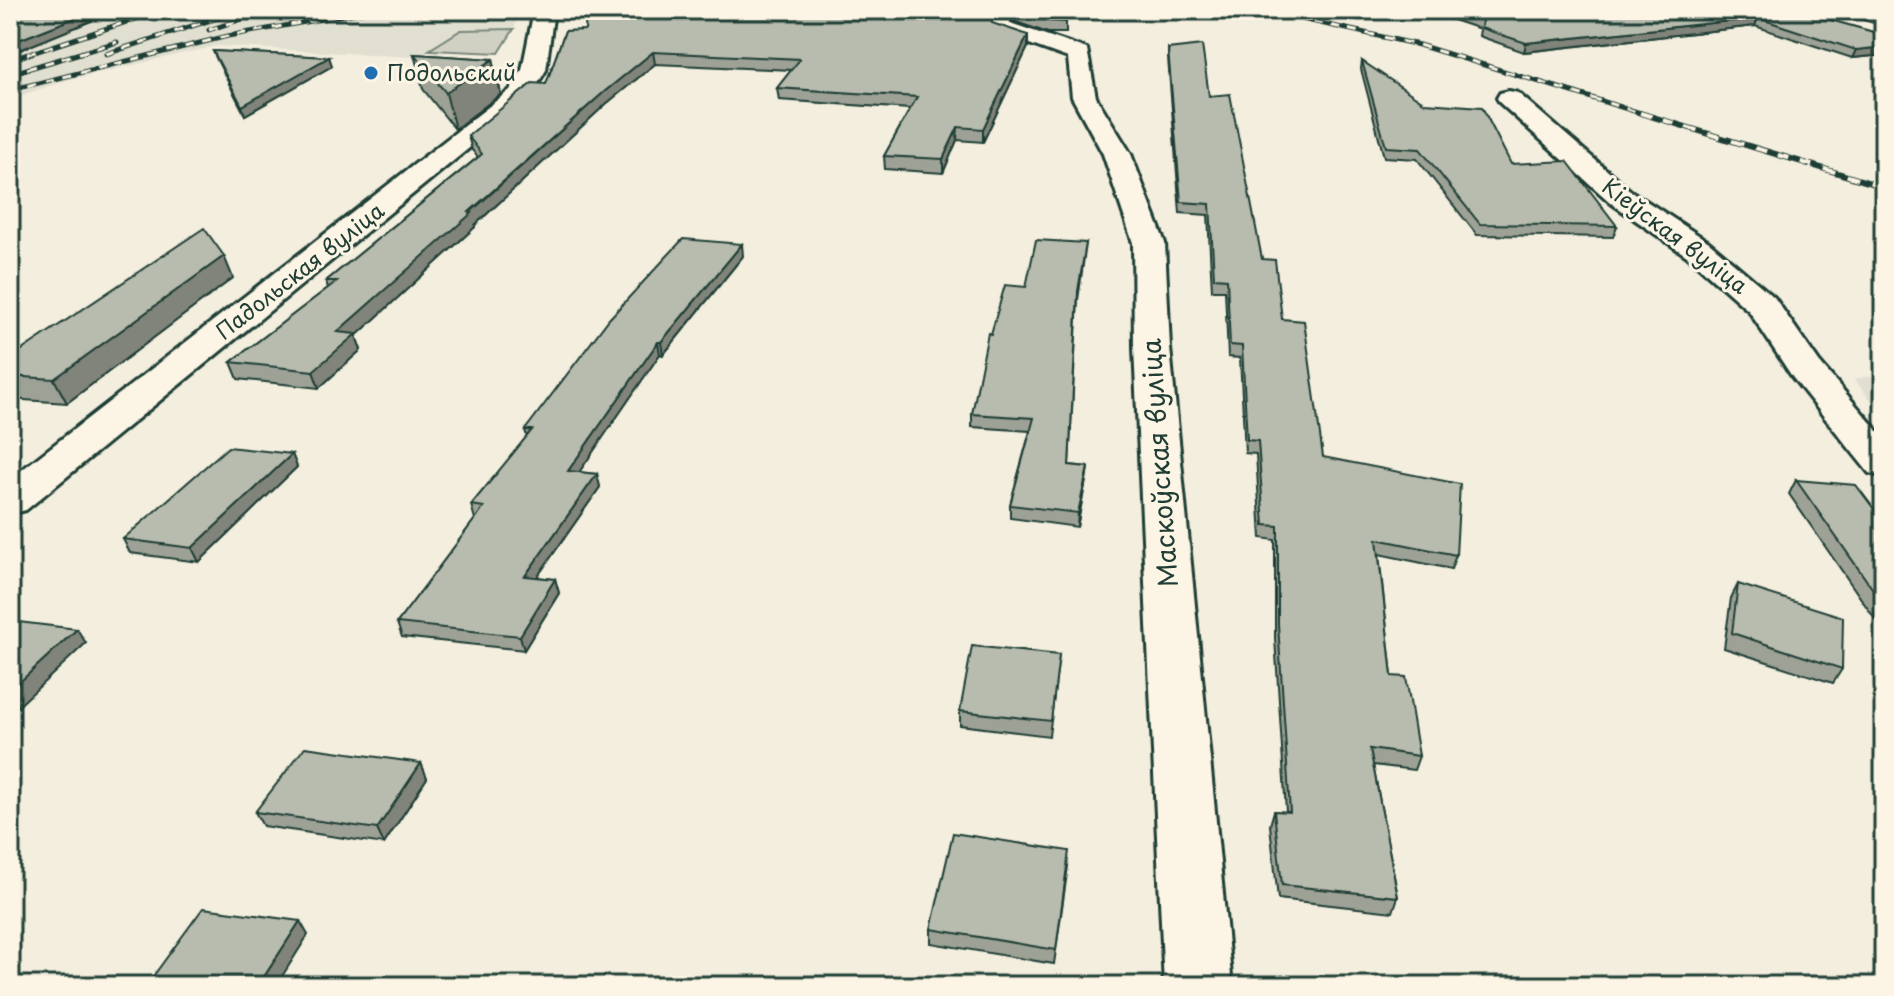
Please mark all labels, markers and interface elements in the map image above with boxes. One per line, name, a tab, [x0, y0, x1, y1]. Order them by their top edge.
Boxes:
place label: Подольский	[387, 55, 516, 88]
marker: Подольский	[362, 64, 380, 82]
street label: Кіеўская вуліца	[1596, 169, 1756, 301]
street label: Падольская вуліца	[208, 193, 391, 346]
street label: Маскоўская вуліца	[1130, 337, 1187, 589]

